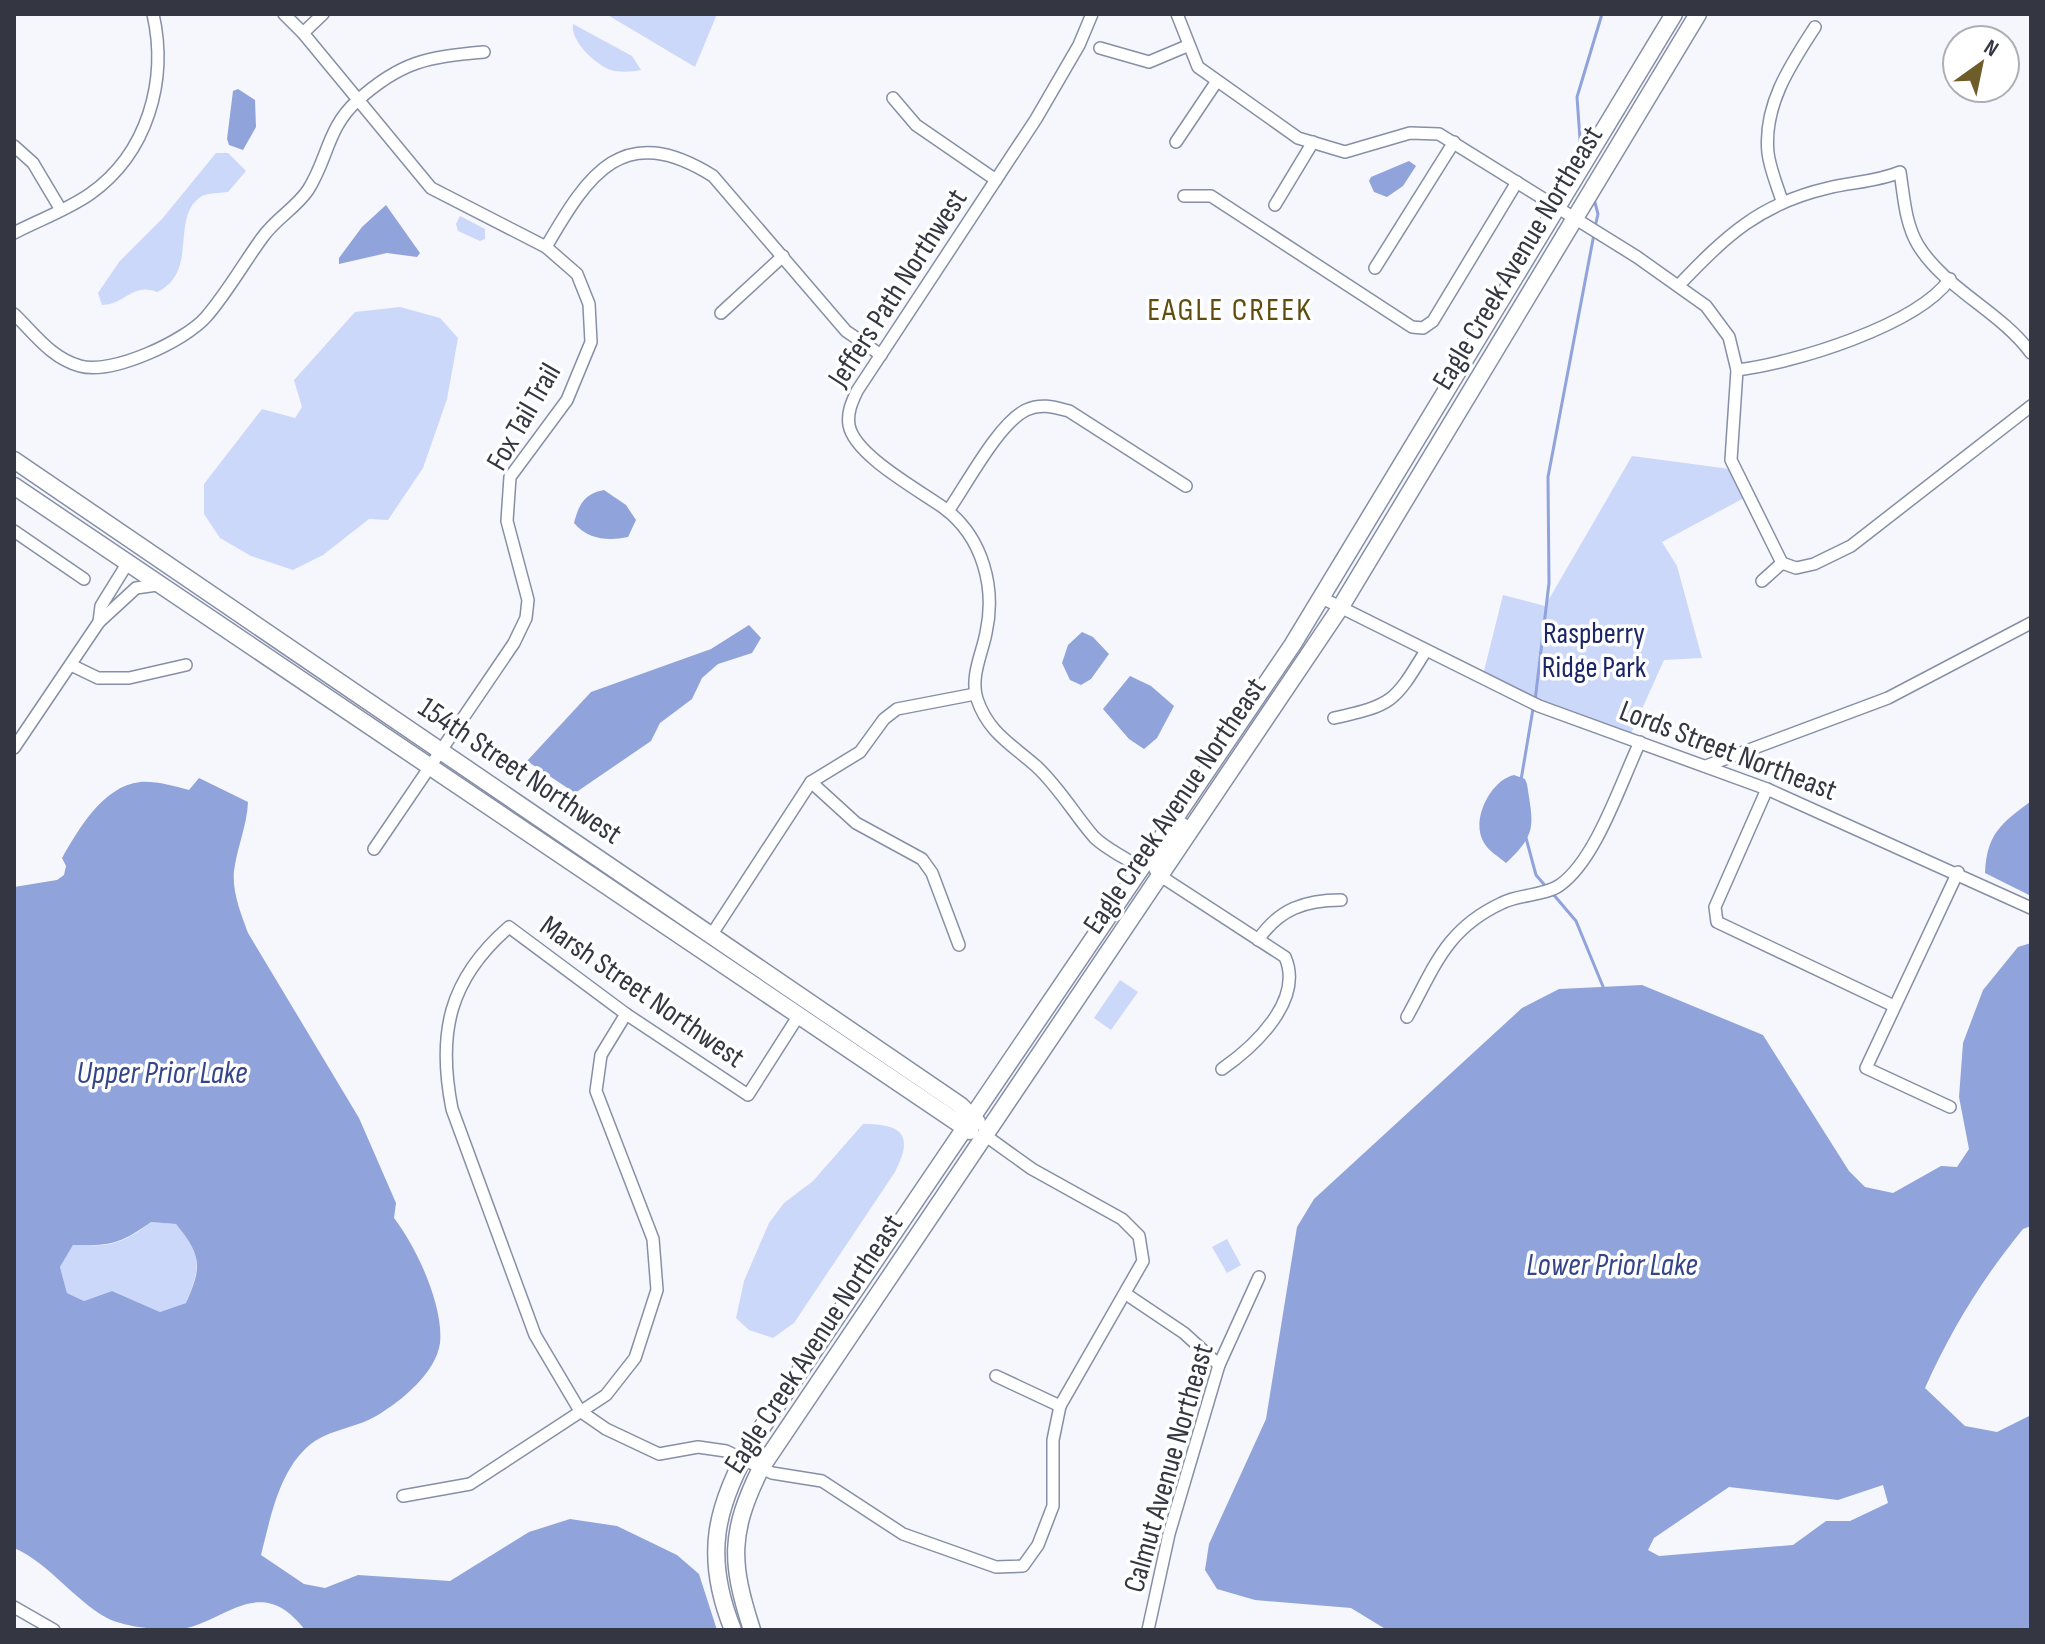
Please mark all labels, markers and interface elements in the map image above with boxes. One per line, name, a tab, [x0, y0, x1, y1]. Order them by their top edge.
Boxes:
north arrow	[1941, 24, 2021, 104]
text: N	[1979, 34, 2003, 63]
street label: Eagle Creek Avenue Northeast	[1425, 120, 1611, 396]
street label: Jeffers Path Northwest	[820, 182, 975, 394]
district label: EAGLE CREEK	[1147, 291, 1313, 330]
street label: Fox Tail Trail	[479, 357, 569, 477]
park label: Raspberry Ridge Park	[1542, 616, 1647, 686]
street label: Eagle Creek Avenue Northeast	[1076, 671, 1274, 941]
street label: 154th Street Northwest	[412, 690, 628, 852]
street label: Lords Street Northeast	[1614, 693, 1842, 809]
street label: Marsh Street Northwest	[533, 908, 751, 1076]
water label: Upper Prior Lake	[76, 1054, 248, 1093]
street label: Eagle Creek Avenue Northeast	[717, 1208, 911, 1480]
water label: Lower Prior Lake	[1526, 1246, 1698, 1285]
street label: Calmut Avenue Northeast	[1116, 1339, 1222, 1597]

